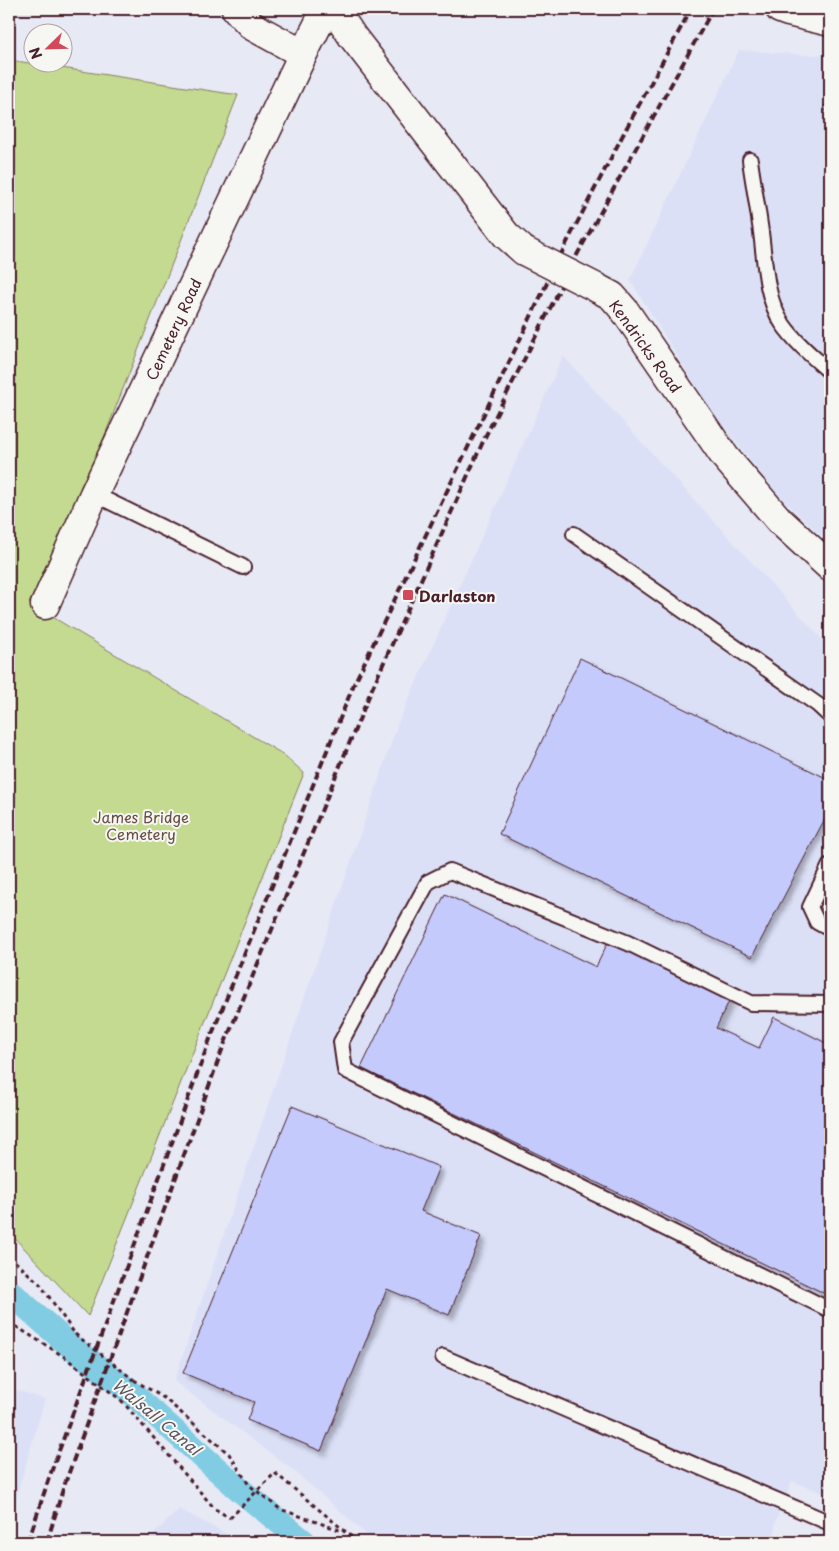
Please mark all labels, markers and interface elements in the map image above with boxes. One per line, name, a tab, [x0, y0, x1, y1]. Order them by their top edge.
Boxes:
north arrow	[22, 22, 72, 72]
text: N	[24, 44, 47, 62]
street label: Cemetery Road	[139, 274, 207, 384]
street label: Kendricks Road	[604, 295, 688, 397]
place label: Darlaston	[419, 584, 496, 607]
marker: Darlaston	[401, 588, 415, 602]
park label: James Bridge Cemetery	[93, 805, 189, 845]
water label: Walsall Canal	[108, 1372, 208, 1462]

